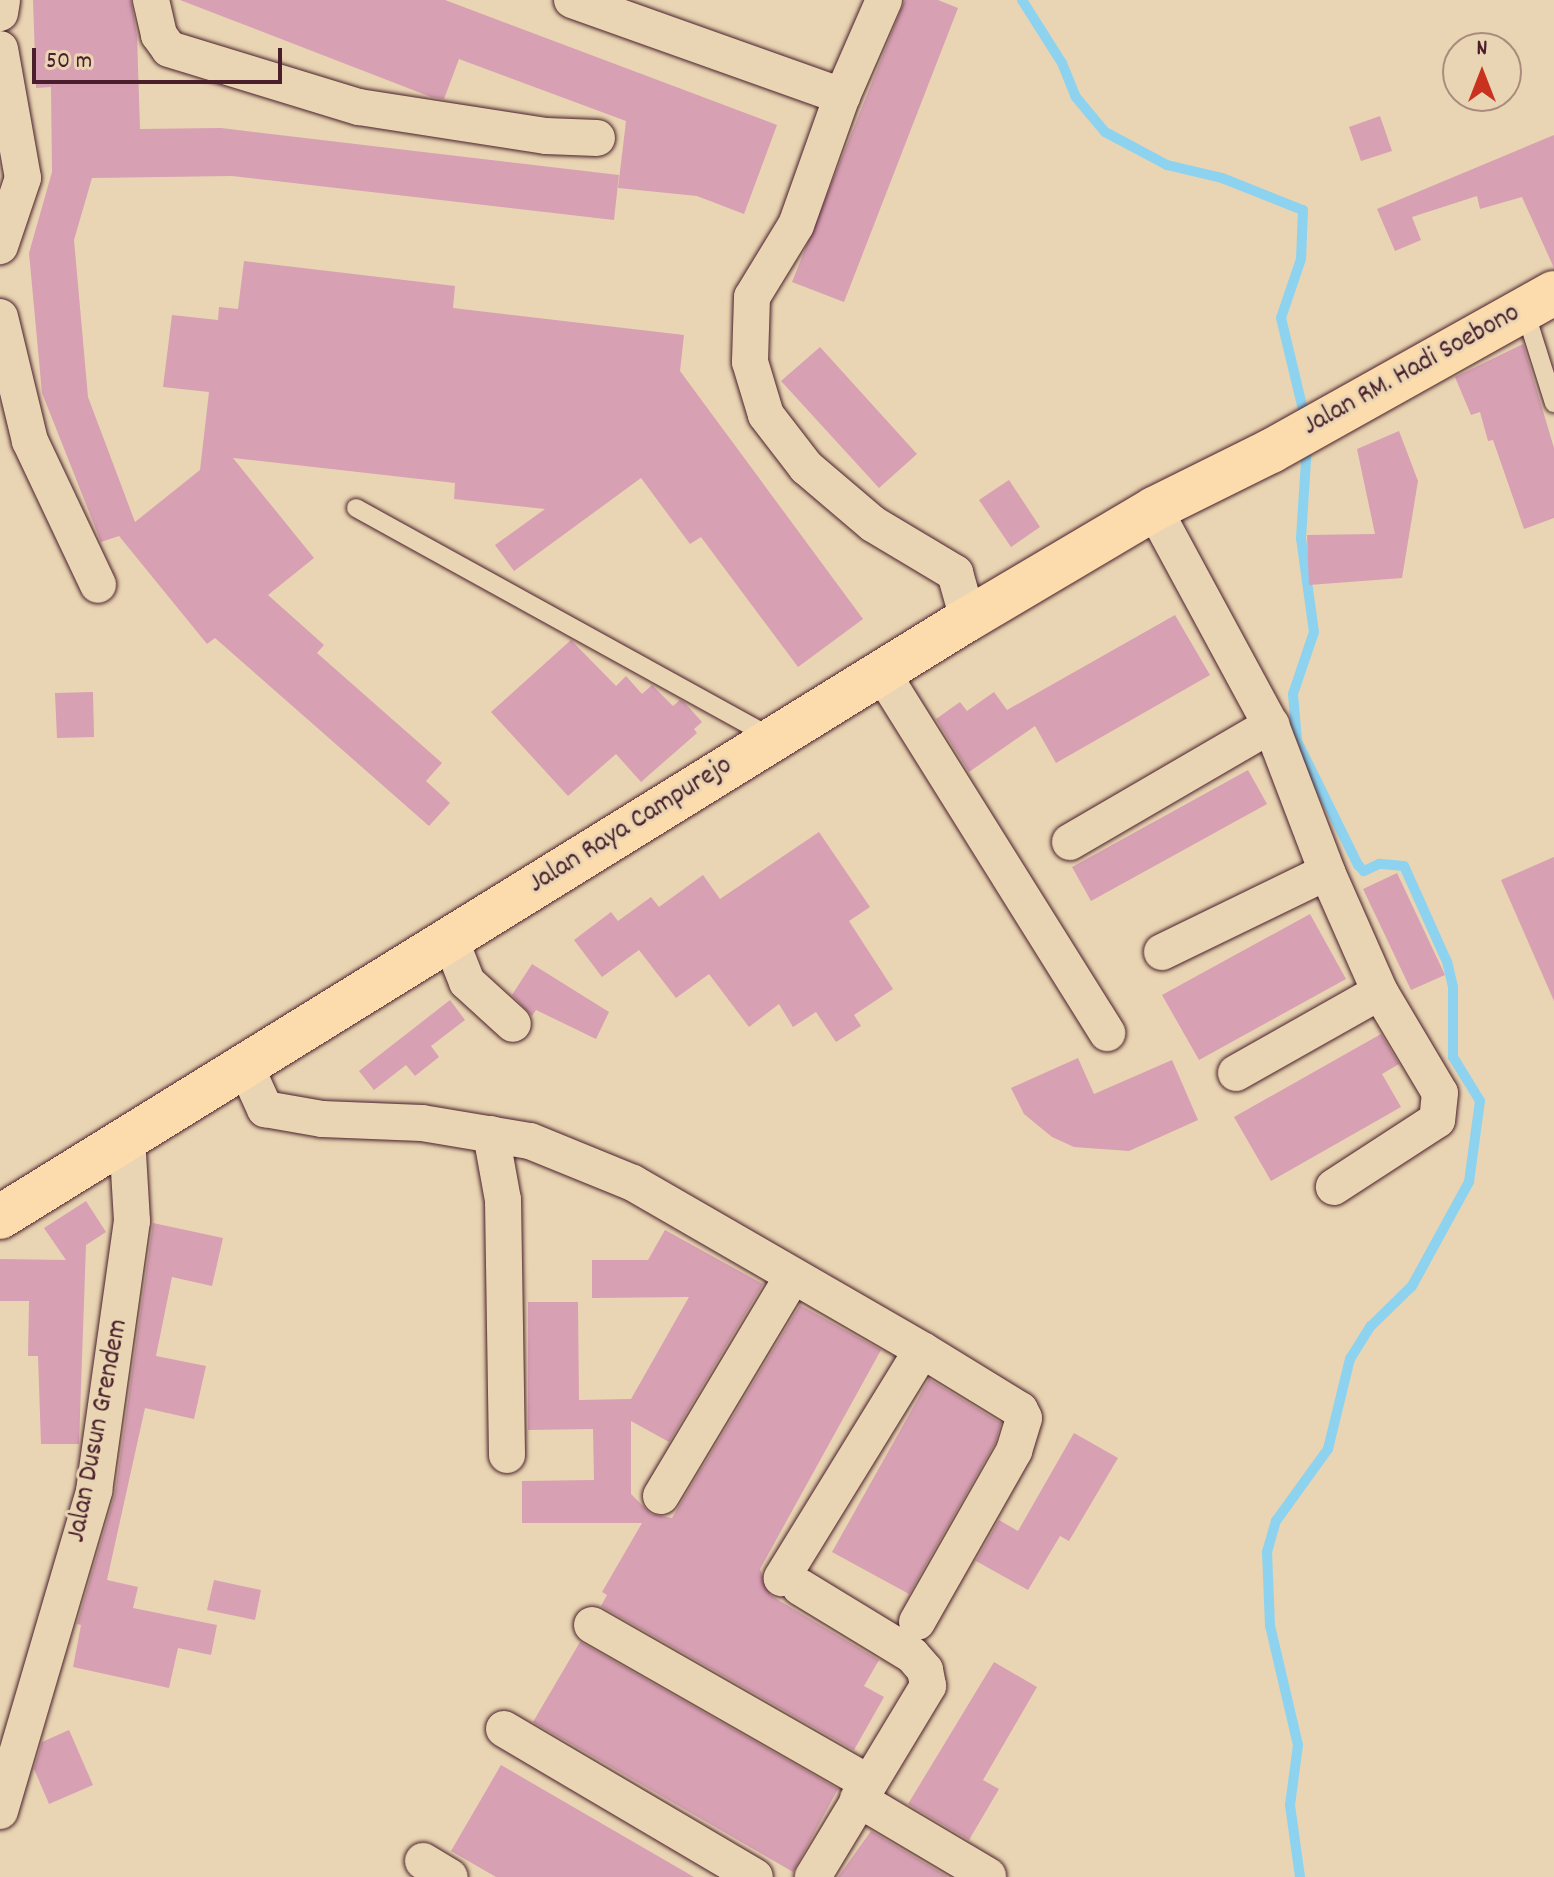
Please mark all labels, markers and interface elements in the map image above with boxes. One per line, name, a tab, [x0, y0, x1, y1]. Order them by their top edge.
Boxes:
scale bar	[36, 32, 286, 82]
north arrow	[1442, 32, 1522, 112]
text: N	[1477, 34, 1487, 65]
text: 50 m	[46, 45, 92, 79]
street label: Jalan RM. Hadi Soebono	[1298, 297, 1526, 445]
street label: Jalan Raya Campurejo	[523, 750, 739, 902]
street label: Jalan Dusun Grendem	[61, 1317, 137, 1545]

